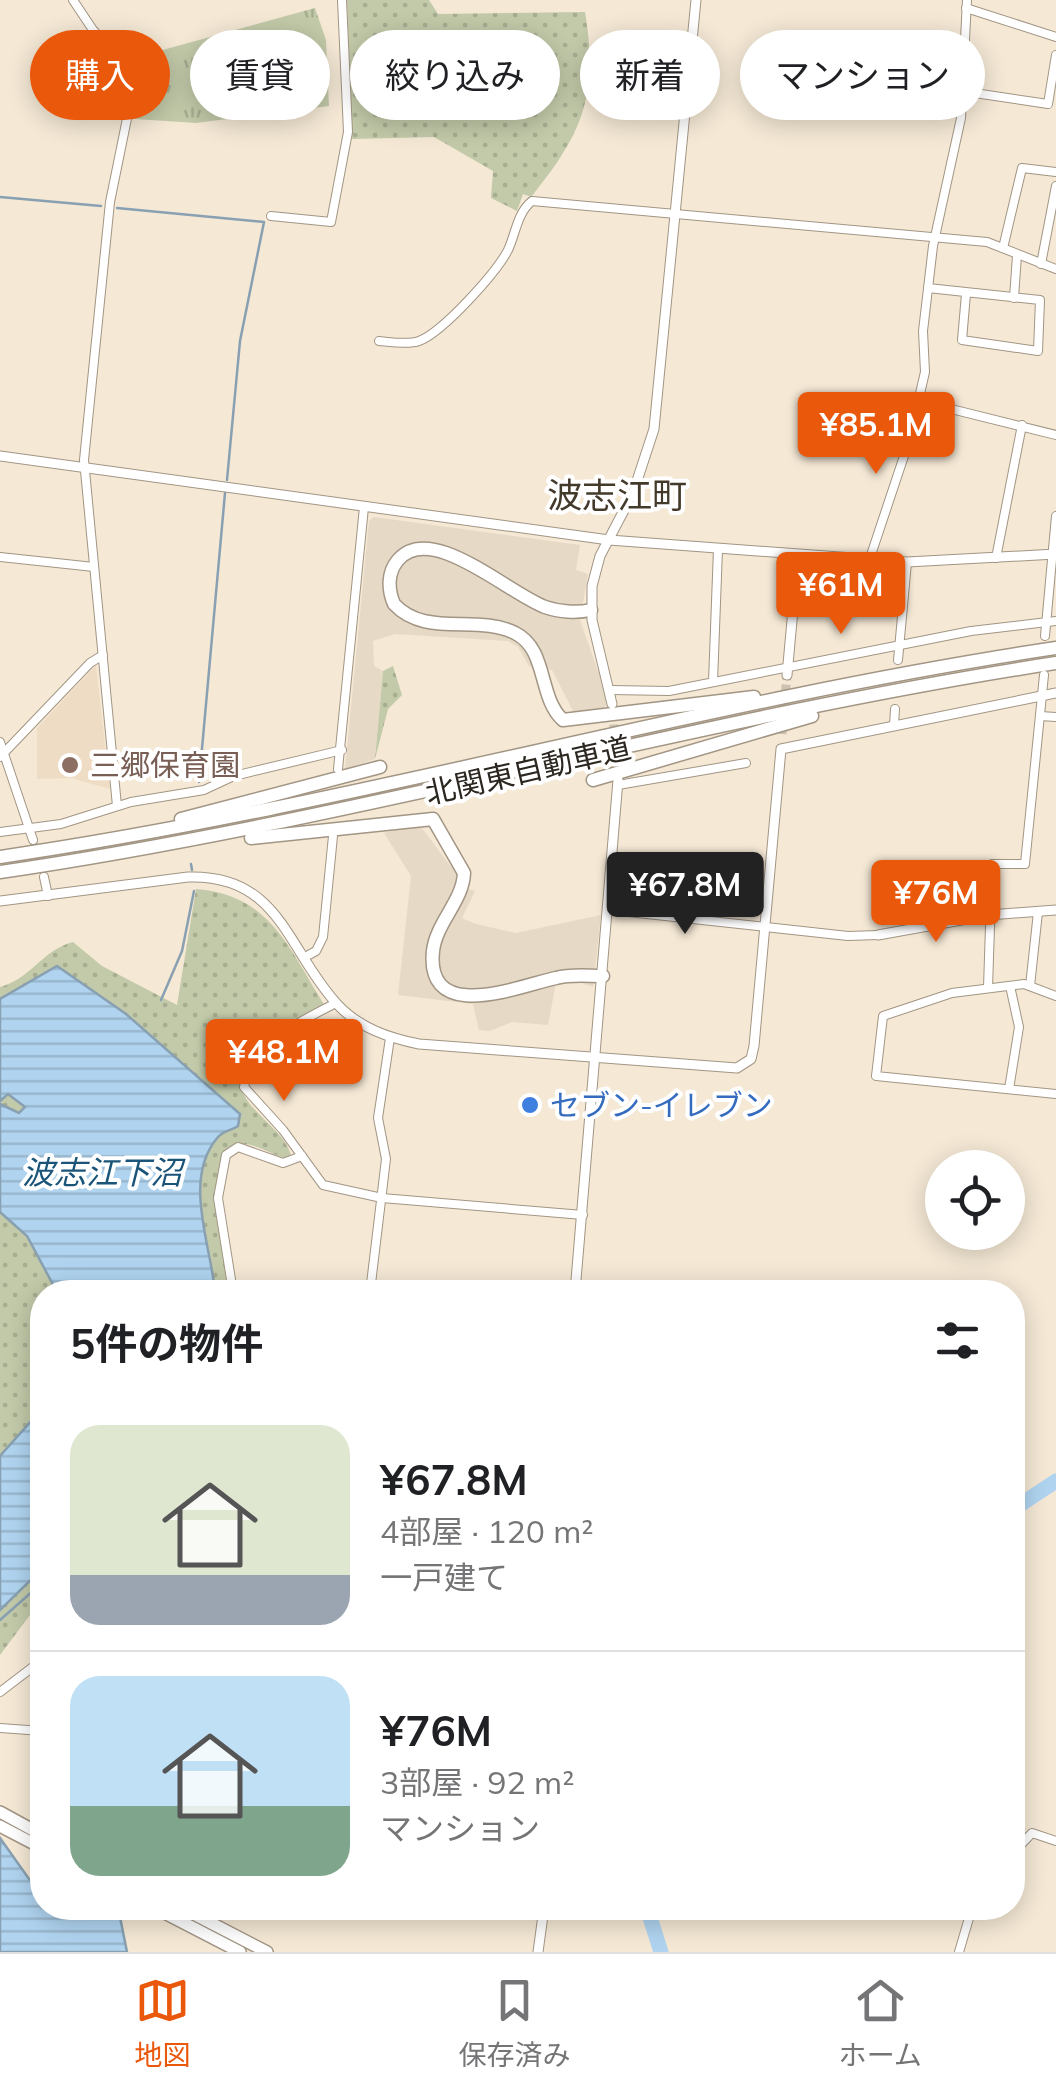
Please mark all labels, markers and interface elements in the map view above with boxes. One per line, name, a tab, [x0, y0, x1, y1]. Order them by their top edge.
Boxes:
chip: 購入	[30, 30, 170, 120]
chip: 賃貸	[190, 30, 330, 120]
chip: 絞り込み	[350, 30, 560, 120]
chip: 新着	[580, 30, 720, 120]
chip: マンション	[740, 30, 985, 120]
pin: ¥85.1M	[795, 392, 957, 477]
text: ¥85.1M	[820, 404, 932, 444]
district label: 波志江町	[547, 473, 687, 517]
pin: ¥61M	[782, 552, 900, 637]
text: ¥61M	[798, 564, 884, 604]
street label: 北関東自動車道	[421, 728, 635, 812]
place label: 三郷保育園	[90, 746, 240, 784]
marker: 三郷保育園	[59, 754, 81, 776]
pin: ¥67.8M	[604, 852, 766, 937]
pin: ¥76M	[877, 860, 995, 945]
text: ¥67.8M	[629, 864, 741, 904]
text: ¥76M	[893, 872, 979, 912]
pin: ¥48.1M	[203, 1019, 365, 1104]
text: ¥48.1M	[228, 1031, 340, 1071]
place label: セブン-イレブン	[550, 1086, 773, 1124]
marker: セブン-イレブン	[519, 1094, 541, 1116]
map controls	[925, 1150, 1025, 1250]
button: locate	[925, 1150, 1025, 1250]
water label: 波志江下沼	[22, 1152, 186, 1192]
icon: filters	[930, 1313, 985, 1368]
text: 5件の物件	[70, 1317, 263, 1370]
text: ¥67.8M	[380, 1453, 528, 1506]
icon: home	[150, 1465, 270, 1585]
text: 4部屋 · 120 m²	[380, 1511, 594, 1551]
text: 一戸建て	[380, 1557, 508, 1597]
text: ¥76M	[380, 1704, 492, 1757]
icon: home	[150, 1716, 270, 1836]
text: 3部屋 · 92 m²	[380, 1762, 574, 1802]
text: マンション	[380, 1808, 540, 1848]
tab: 地図	[134, 1973, 190, 2073]
tab: 保存済み	[458, 1973, 570, 2073]
tab: ホーム	[839, 1973, 922, 2073]

